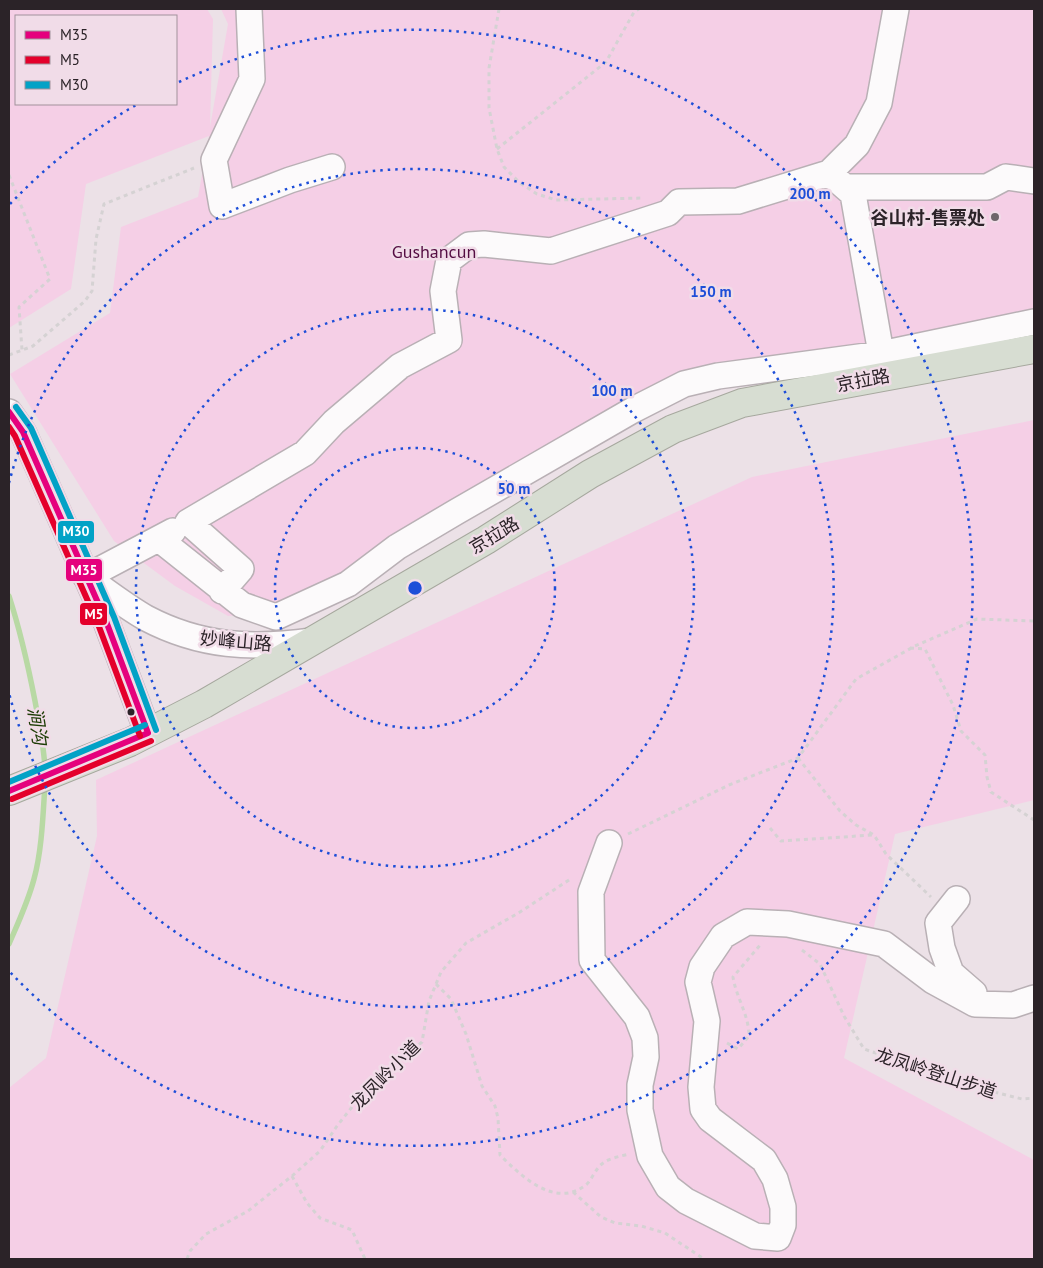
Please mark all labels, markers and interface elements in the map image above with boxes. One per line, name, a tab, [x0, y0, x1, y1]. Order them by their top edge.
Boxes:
legend	[15, 15, 178, 105]
text: M35	[60, 25, 88, 44]
text: M5	[60, 50, 80, 69]
text: M30	[60, 75, 88, 94]
text: 200 m	[789, 184, 831, 203]
place label: 谷山村-售票处	[871, 206, 985, 229]
marker: 谷山村-售票处	[989, 211, 1001, 223]
park label: Gushancun	[392, 240, 476, 263]
text: 150 m	[690, 282, 732, 301]
street label: 京拉路	[834, 364, 892, 396]
text: 100 m	[591, 381, 633, 400]
text: 50 m	[498, 479, 530, 498]
street label: 京拉路	[465, 511, 523, 559]
line badge: M30	[57, 520, 95, 544]
text: M30	[62, 522, 90, 540]
line badge: M35	[65, 558, 103, 582]
text: M35	[70, 561, 98, 579]
centre of rings	[406, 579, 424, 597]
line badge: M5	[79, 602, 108, 626]
text: M5	[84, 605, 104, 623]
street label: 妙峰山路	[199, 626, 273, 656]
water label: 涧沟	[23, 705, 53, 749]
unlabelled marker	[126, 707, 136, 717]
street label: 龙凤岭小道	[345, 1035, 425, 1115]
street label: 龙凤岭登山步道	[873, 1043, 999, 1103]

